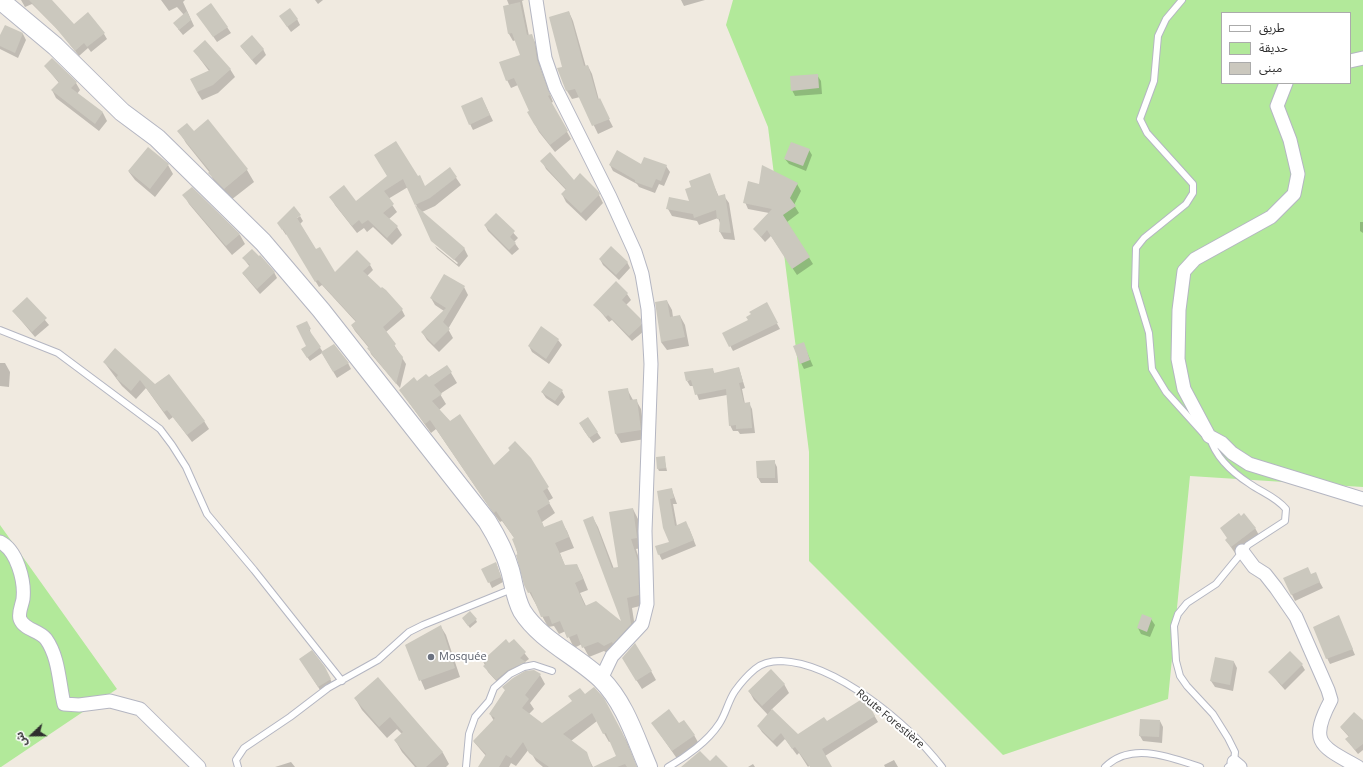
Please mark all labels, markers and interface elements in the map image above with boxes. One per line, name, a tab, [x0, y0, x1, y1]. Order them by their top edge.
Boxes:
legend	[1221, 12, 1351, 84]
text: طريق	[1259, 19, 1285, 36]
text: حديقة	[1259, 39, 1288, 56]
text: مبنى	[1259, 59, 1282, 76]
place label: Mosquée	[439, 650, 487, 664]
marker: Mosquée	[426, 652, 436, 662]
street label: Route Forestière	[853, 687, 927, 751]
north arrow	[12, 715, 52, 755]
text: ش	[11, 730, 30, 749]

